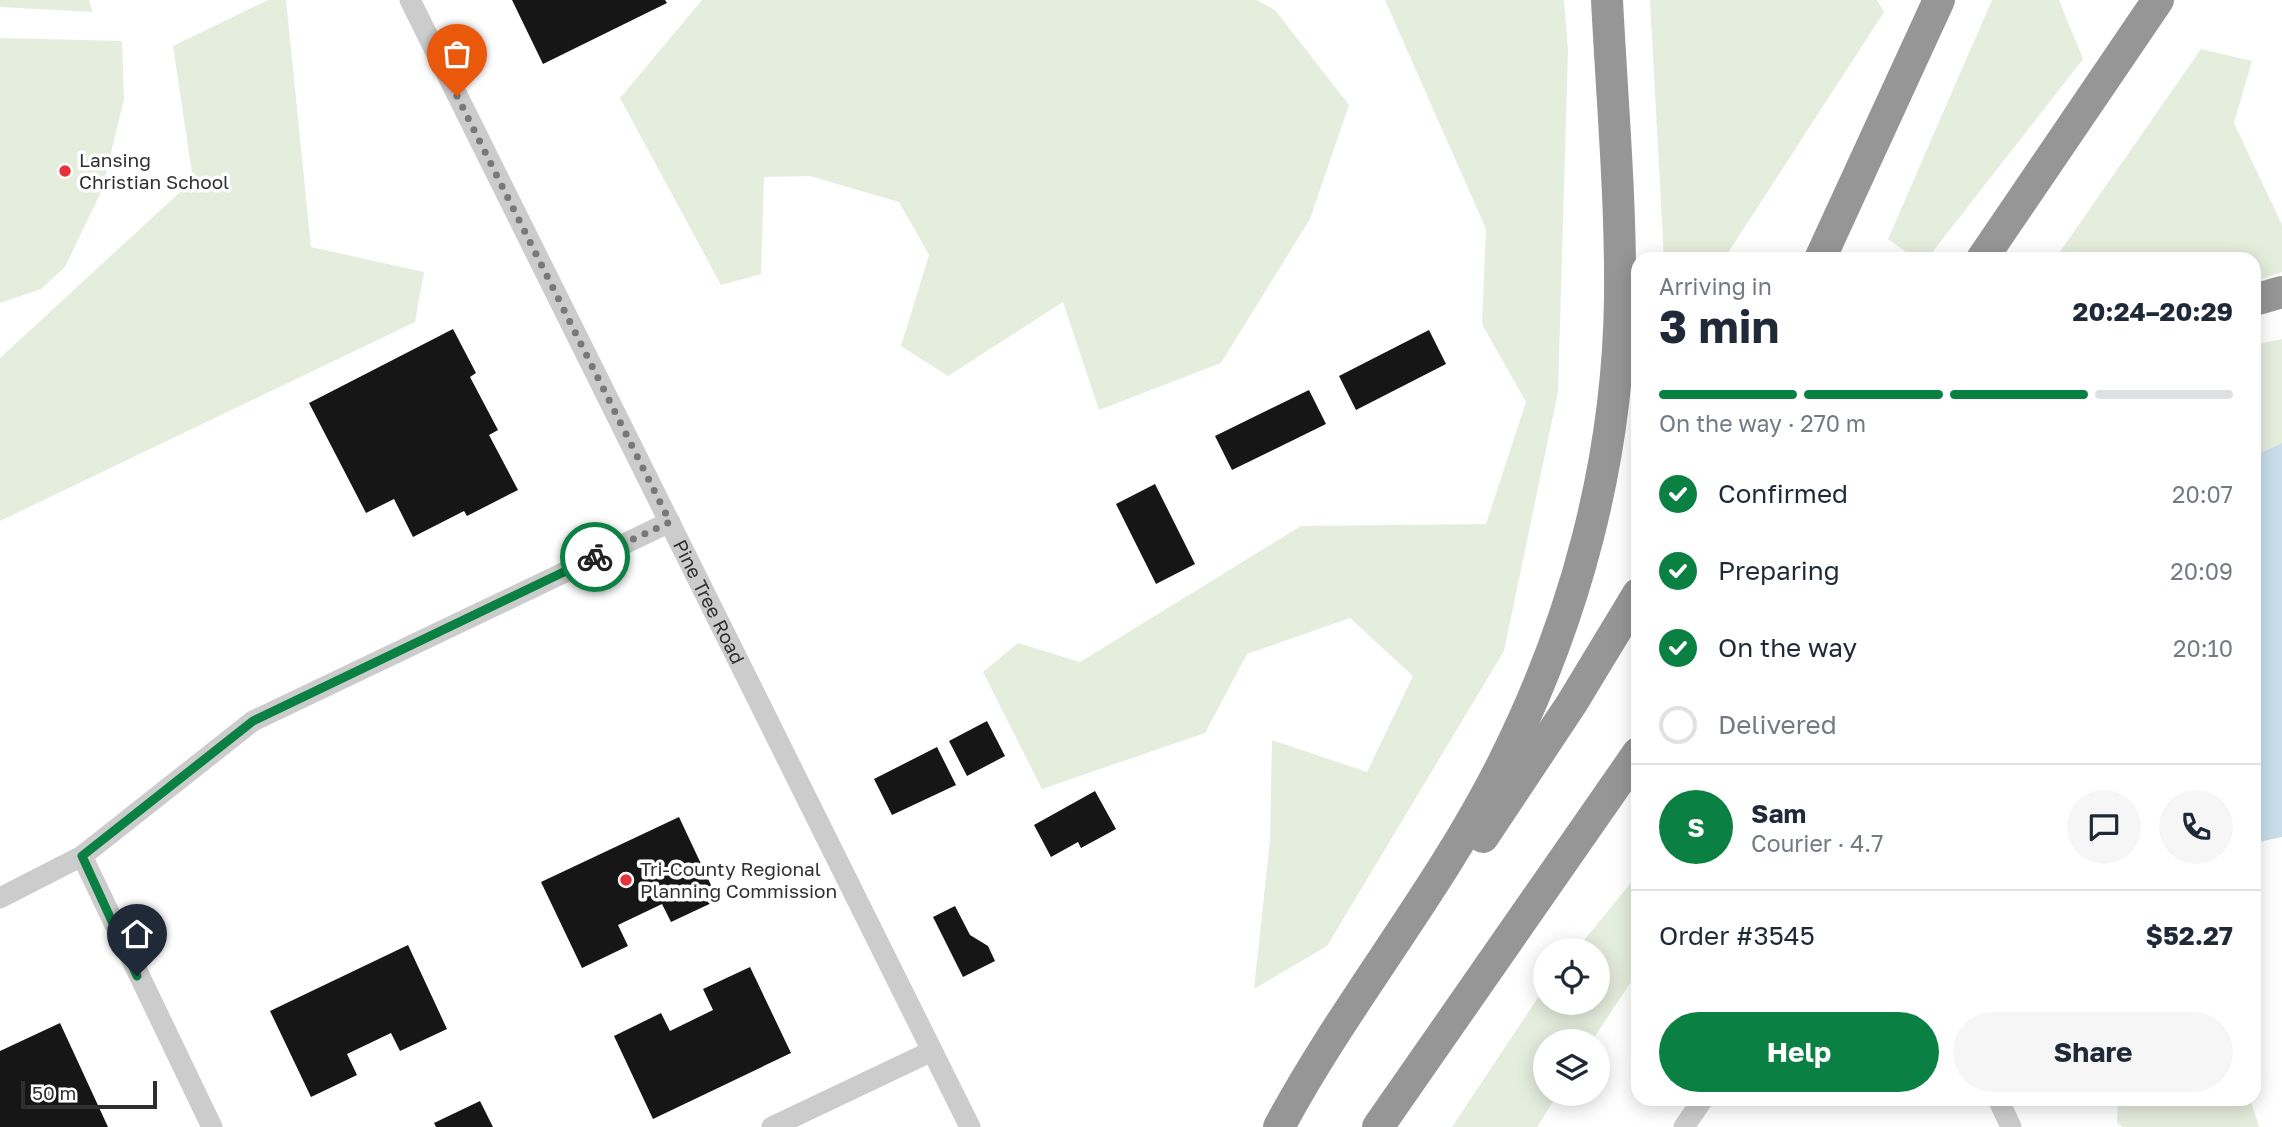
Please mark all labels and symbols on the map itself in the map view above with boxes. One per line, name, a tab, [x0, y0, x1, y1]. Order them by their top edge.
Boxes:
pin	[427, 24, 487, 96]
place label: Lansing Christian School	[79, 148, 229, 193]
marker: Lansing Christian School	[57, 163, 73, 179]
courier	[560, 522, 630, 592]
street label: Pine Tree Road	[669, 536, 750, 667]
place label: Tri-County Regional Planning Commission	[640, 857, 837, 902]
marker: Tri-County Regional Planning Commission	[618, 872, 634, 888]
pin	[107, 904, 167, 976]
scale bar	[21, 1078, 158, 1110]

